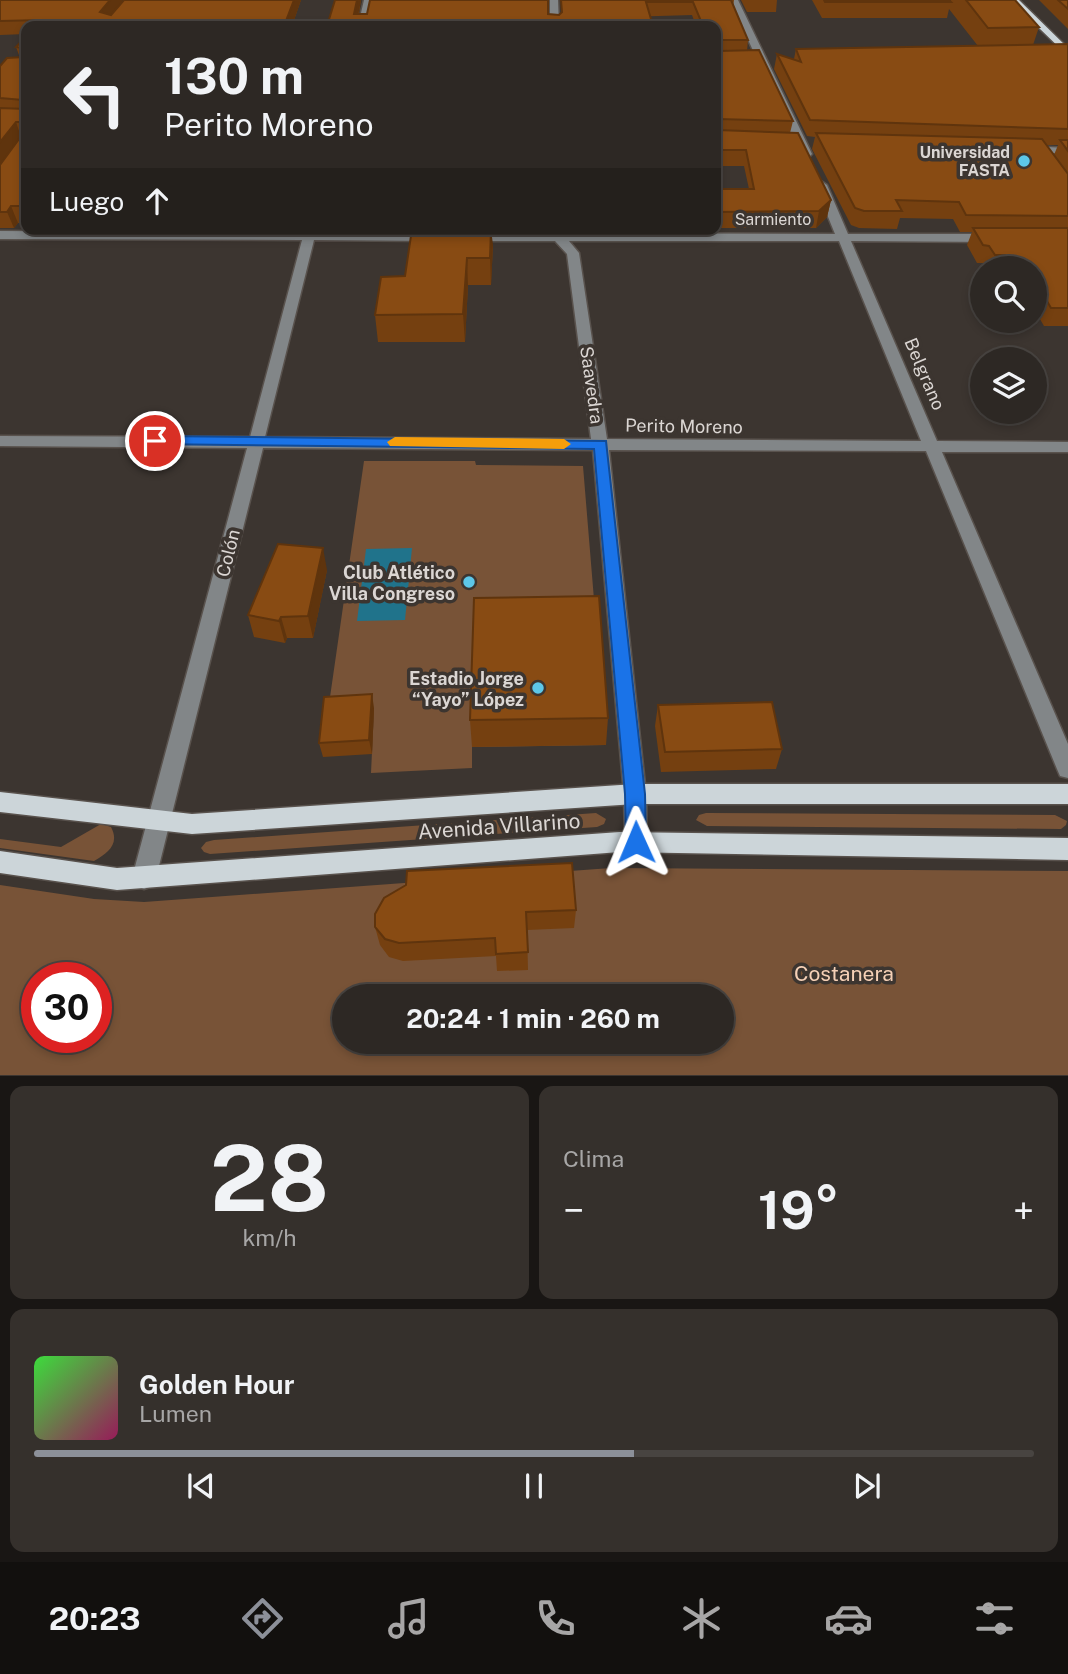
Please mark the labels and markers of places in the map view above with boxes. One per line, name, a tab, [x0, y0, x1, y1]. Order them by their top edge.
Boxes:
place label: Universidad FASTA	[920, 143, 1010, 180]
marker: Universidad FASTA	[1016, 153, 1032, 169]
pin	[125, 411, 185, 471]
place label: Club Atlético Villa Congreso	[329, 562, 455, 604]
marker: Club Atlético Villa Congreso	[461, 574, 477, 590]
place label: Estadio Jorge “Yayo” López	[409, 668, 524, 710]
marker: Estadio Jorge “Yayo” López	[530, 680, 546, 696]

